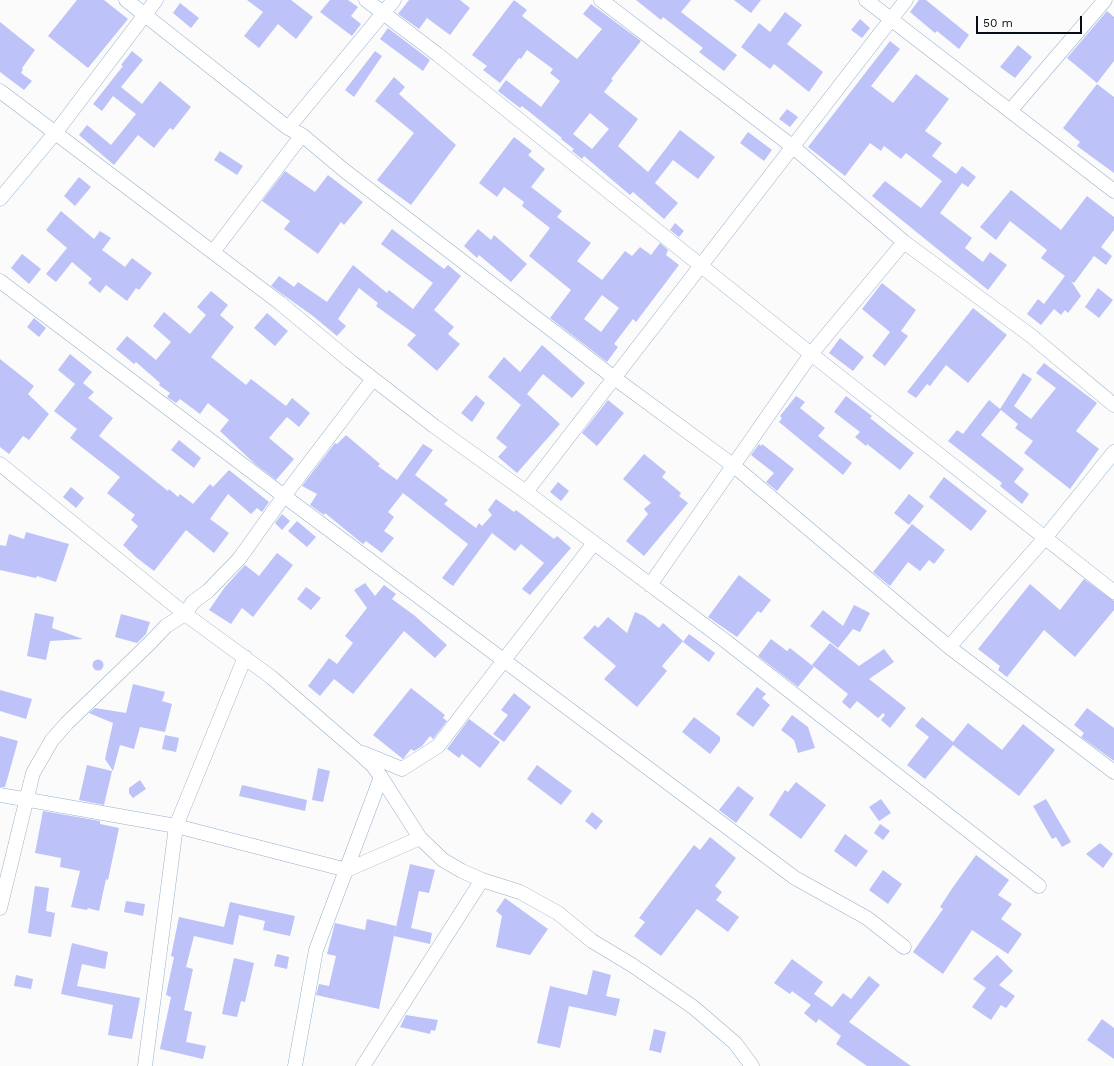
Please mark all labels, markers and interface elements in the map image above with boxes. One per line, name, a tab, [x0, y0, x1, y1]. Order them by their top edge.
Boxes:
scale bar	[978, 8, 1084, 34]
text: 50 m	[983, 16, 1013, 30]

